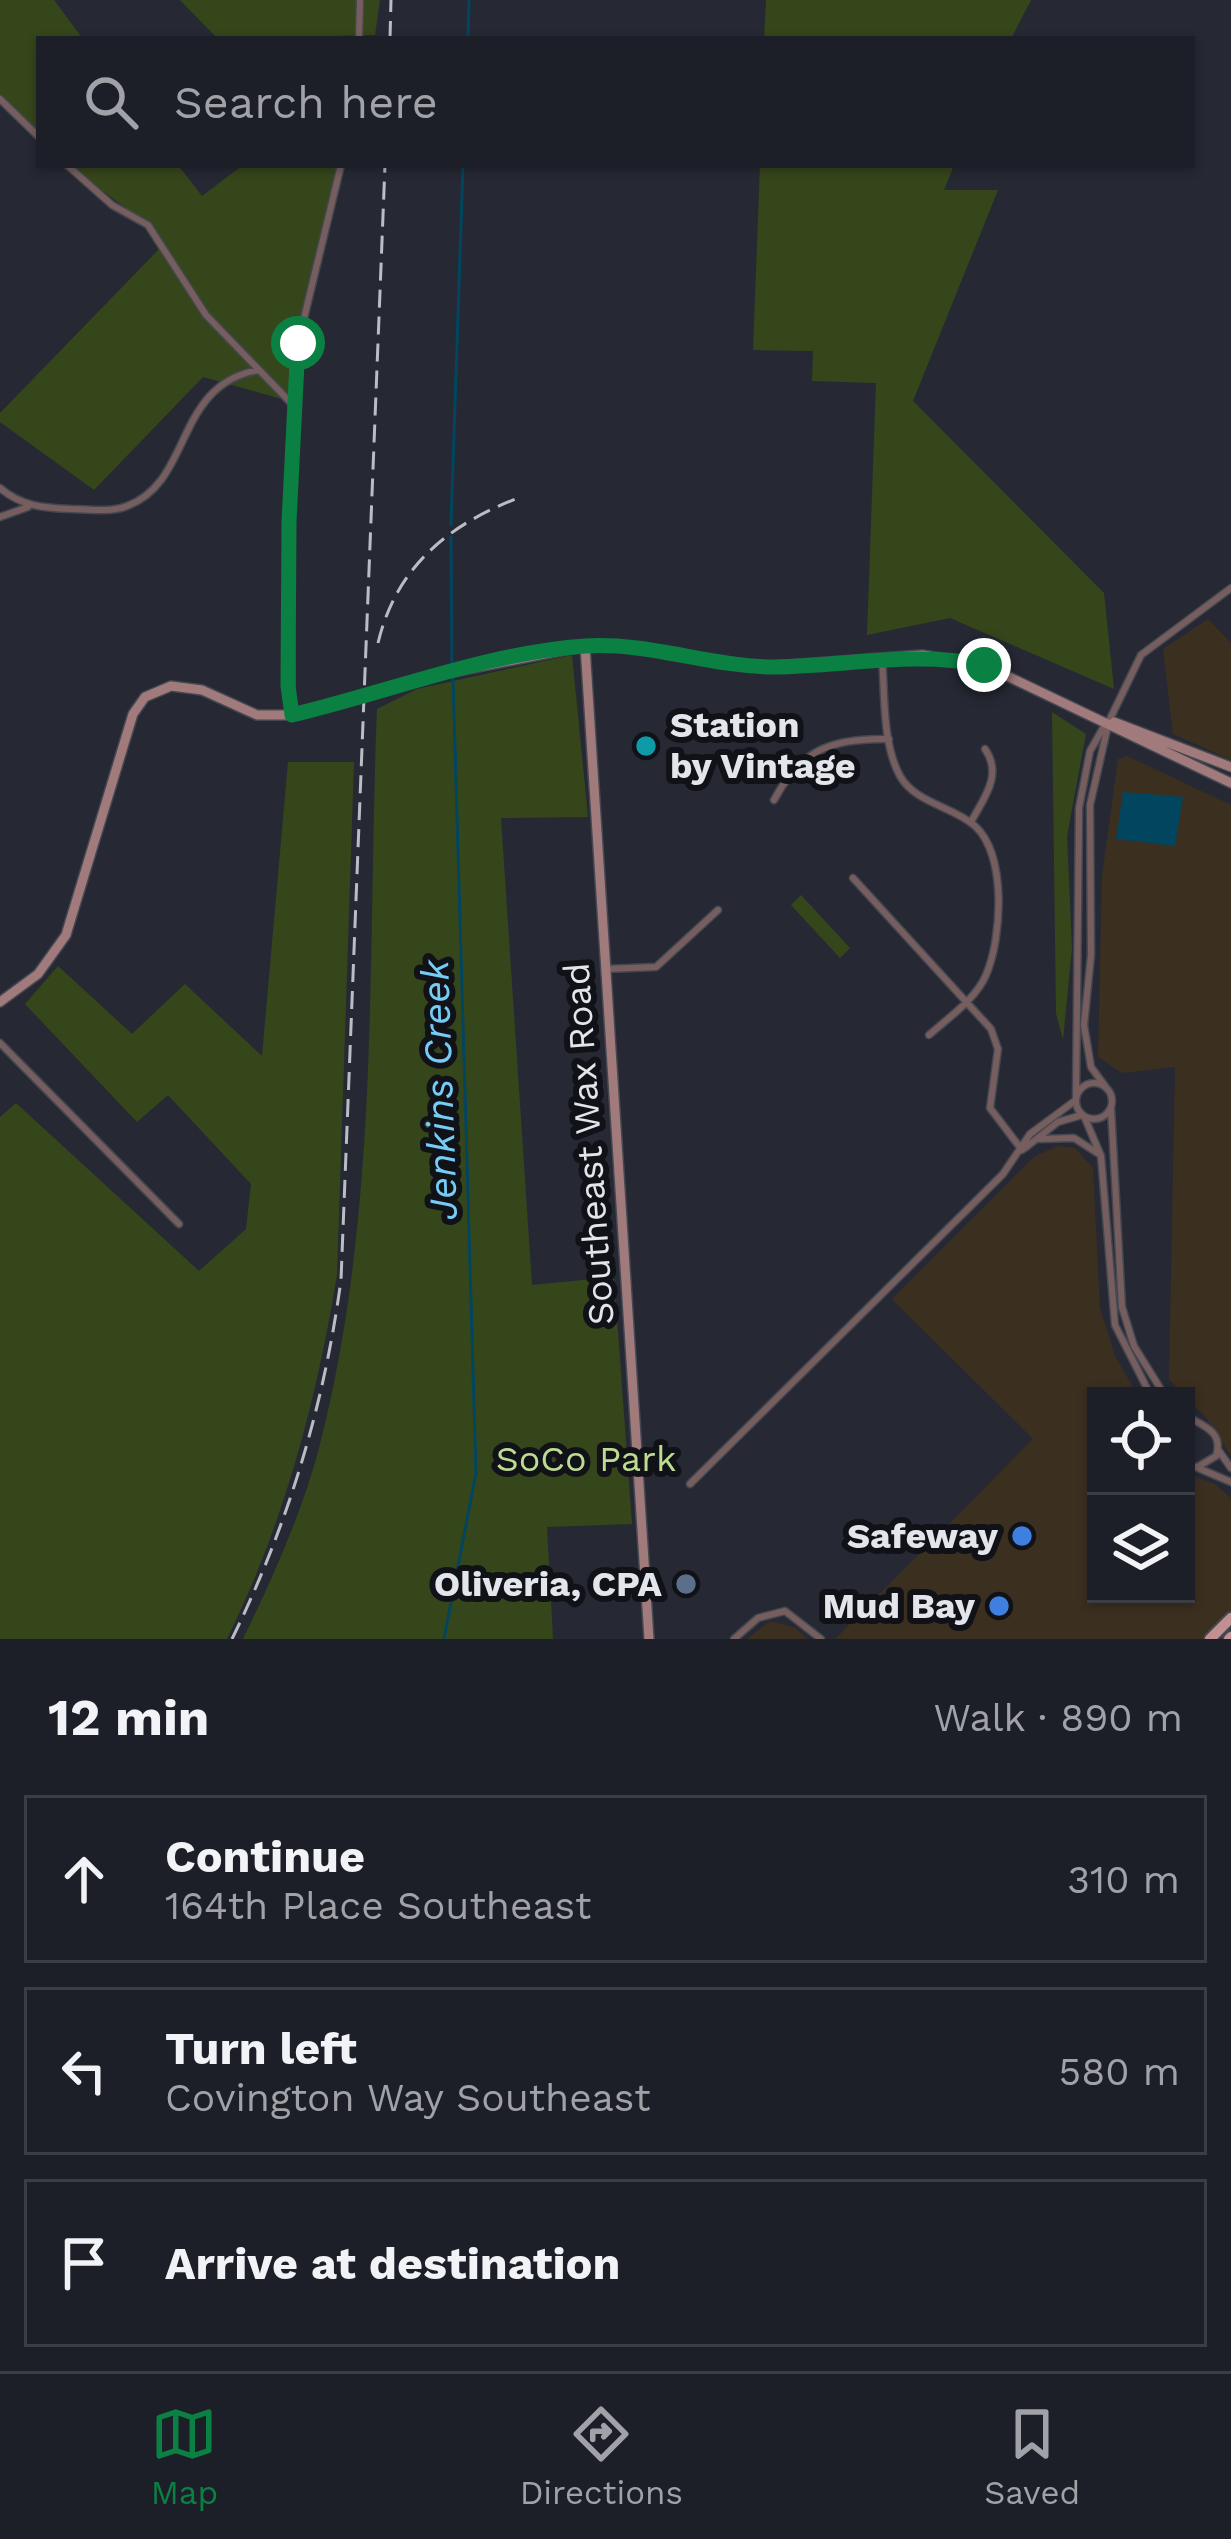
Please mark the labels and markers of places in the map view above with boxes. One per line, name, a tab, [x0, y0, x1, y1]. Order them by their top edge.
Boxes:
place label: Station by Vintage	[670, 704, 856, 787]
marker: Station by Vintage	[633, 733, 659, 759]
place label: Safeway	[847, 1515, 999, 1557]
marker: Safeway	[1009, 1523, 1035, 1549]
place label: Oliveria, CPA	[434, 1563, 663, 1605]
marker: Oliveria, CPA	[673, 1571, 699, 1597]
place label: Mud Bay	[823, 1585, 976, 1627]
marker: Mud Bay	[986, 1593, 1012, 1619]

